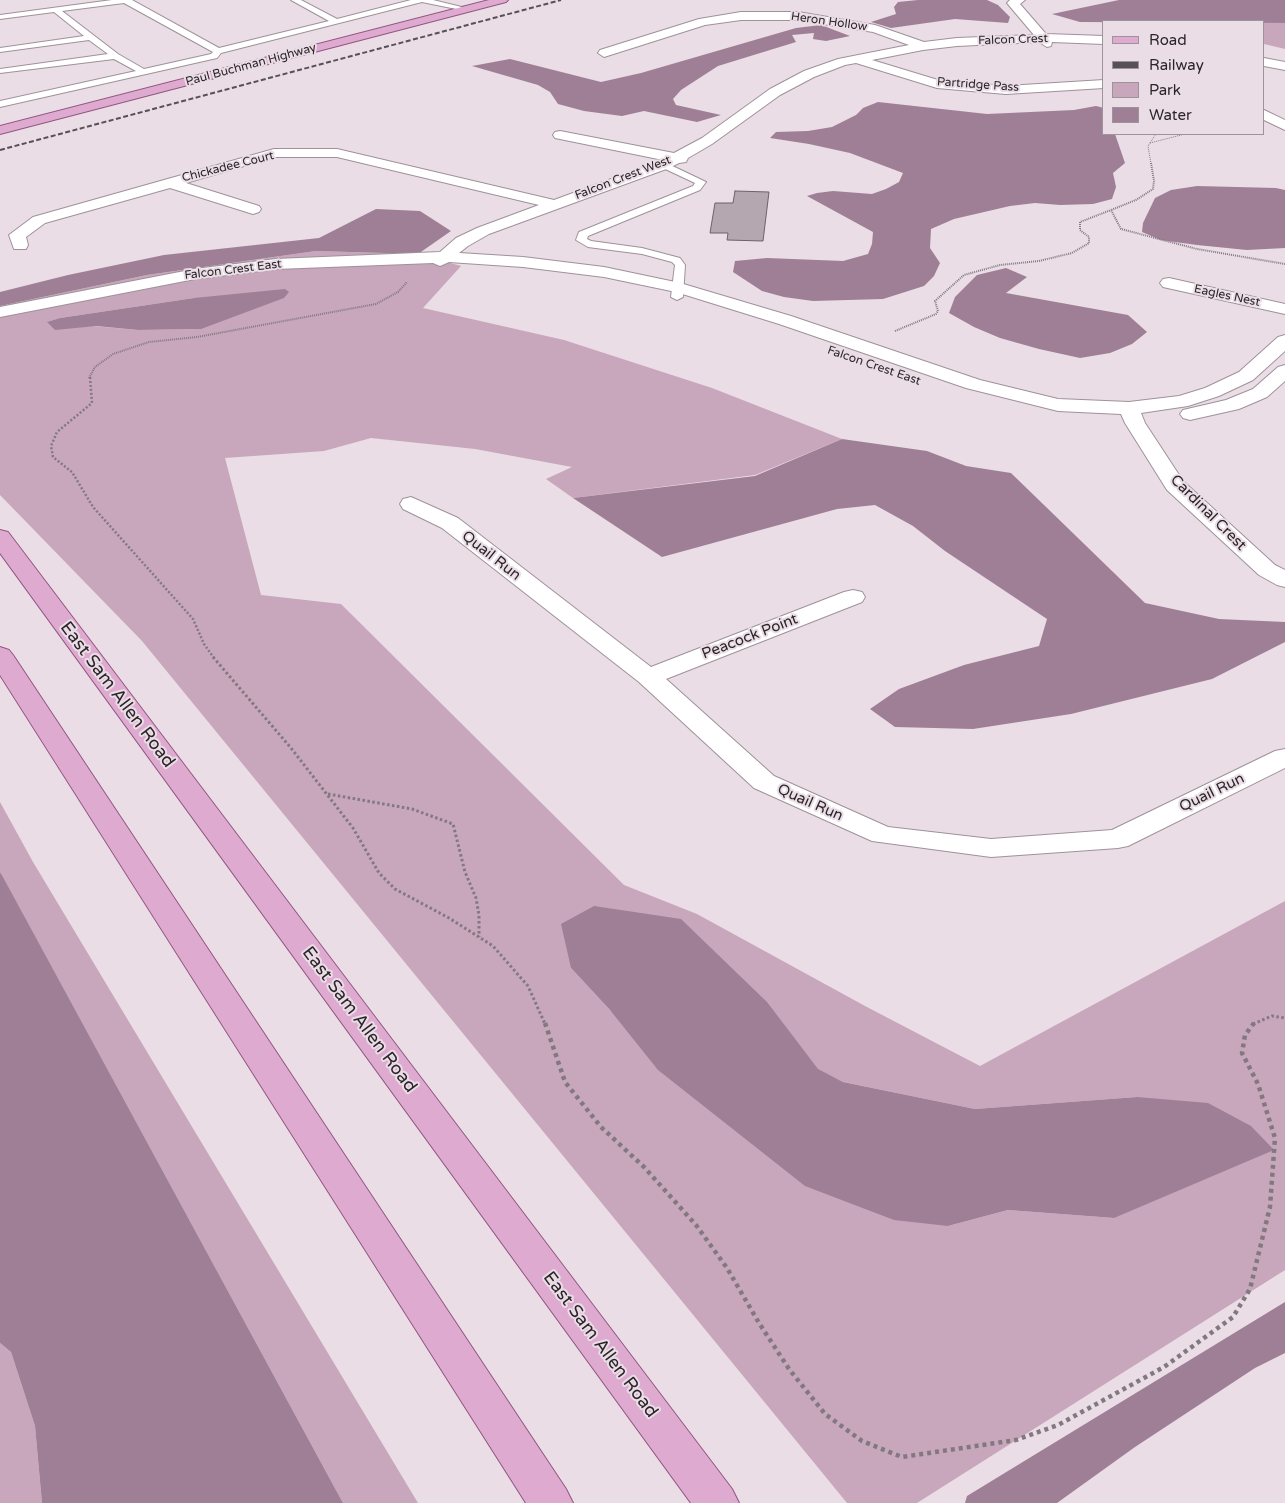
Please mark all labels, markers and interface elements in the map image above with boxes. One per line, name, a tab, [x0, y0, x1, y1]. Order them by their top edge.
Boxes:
street label: Heron Hollow	[790, 10, 868, 34]
legend	[1102, 20, 1265, 135]
text: Road	[1149, 31, 1187, 49]
street label: Falcon Crest	[978, 32, 1048, 48]
street label: Paul Buchman Highway	[184, 41, 318, 89]
text: Railway	[1149, 56, 1204, 74]
street label: Partridge Pass	[936, 75, 1020, 95]
text: Park	[1149, 81, 1181, 99]
text: Water	[1149, 106, 1192, 124]
street label: Chickadee Court	[180, 149, 276, 185]
street label: Falcon Crest West	[573, 153, 673, 203]
street label: Falcon Crest East	[184, 257, 282, 283]
street label: Eagles Nest	[1193, 282, 1261, 310]
street label: Falcon Crest East	[825, 343, 923, 389]
street label: Cardinal Crest	[1166, 471, 1250, 555]
street label: Quail Run	[458, 527, 524, 585]
street label: Peacock Point	[699, 610, 801, 664]
street label: East Sam Allen Road	[55, 618, 179, 772]
street label: Quail Run	[1177, 770, 1247, 816]
street label: Quail Run	[774, 781, 846, 825]
street label: East Sam Allen Road	[297, 943, 421, 1097]
street label: East Sam Allen Road	[538, 1268, 662, 1422]

